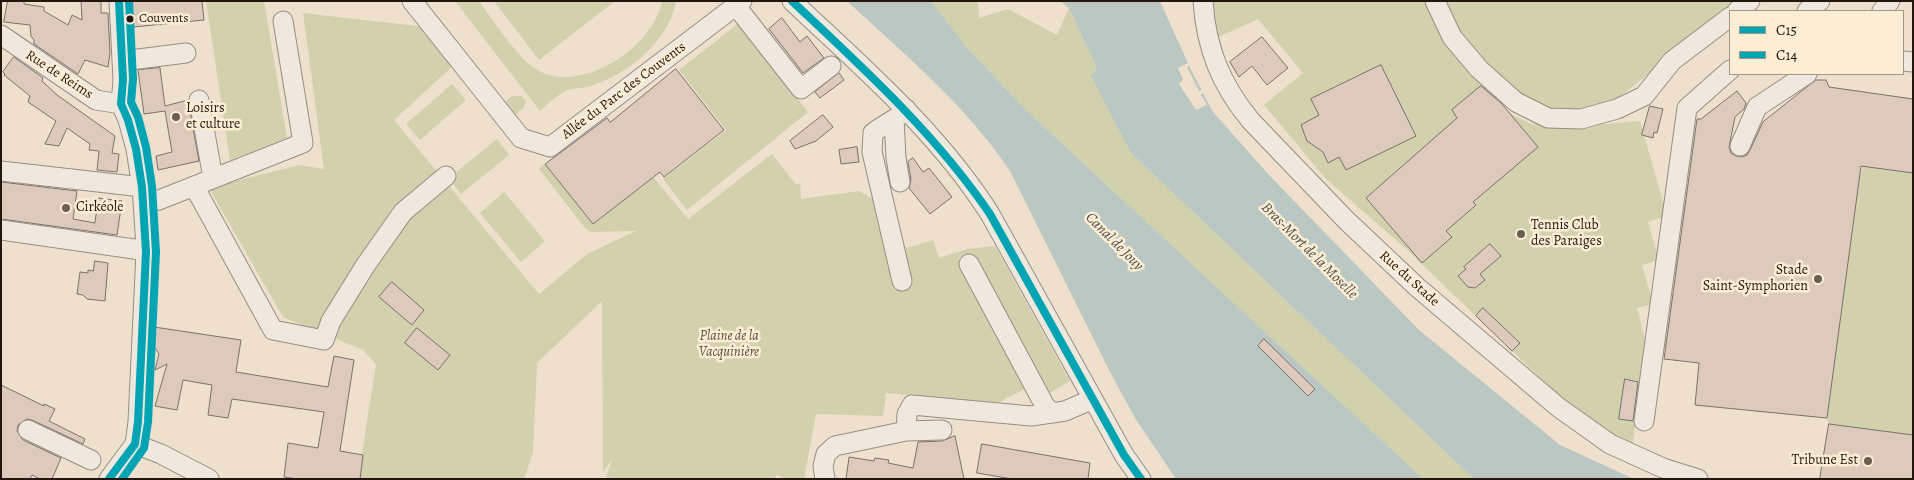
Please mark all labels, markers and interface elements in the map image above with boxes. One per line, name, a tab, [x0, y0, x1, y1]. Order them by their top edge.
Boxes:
legend	[1729, 10, 1904, 75]
place label: Couvents	[139, 11, 188, 27]
marker: Couvents	[125, 14, 135, 24]
text: C15	[1776, 20, 1797, 40]
street label: Allée du Parc des Couvents	[559, 39, 689, 143]
text: C14	[1776, 45, 1797, 65]
street label: Rue de Reims	[22, 47, 96, 103]
place label: Loisirs et culture	[186, 101, 240, 134]
marker: Loisirs et culture	[170, 111, 182, 123]
water label: Bras-Mort de la Moselle	[1257, 199, 1361, 303]
place label: Cirkéole	[76, 200, 123, 216]
marker: Cirkéole	[60, 202, 72, 214]
water label: Canal de Jouy	[1081, 209, 1147, 275]
place label: Tennis Club des Paraiges	[1531, 218, 1602, 250]
marker: Tennis Club des Paraiges	[1515, 228, 1527, 240]
street label: Rue du Stade	[1376, 248, 1442, 310]
place label: Stade Saint-Symphorien	[1703, 263, 1808, 296]
marker: Stade Saint-Symphorien	[1812, 273, 1824, 285]
park label: Plaine de la Vacquinière	[699, 329, 759, 362]
place label: Tribune Est	[1792, 453, 1858, 469]
marker: Tribune Est	[1862, 455, 1874, 467]

